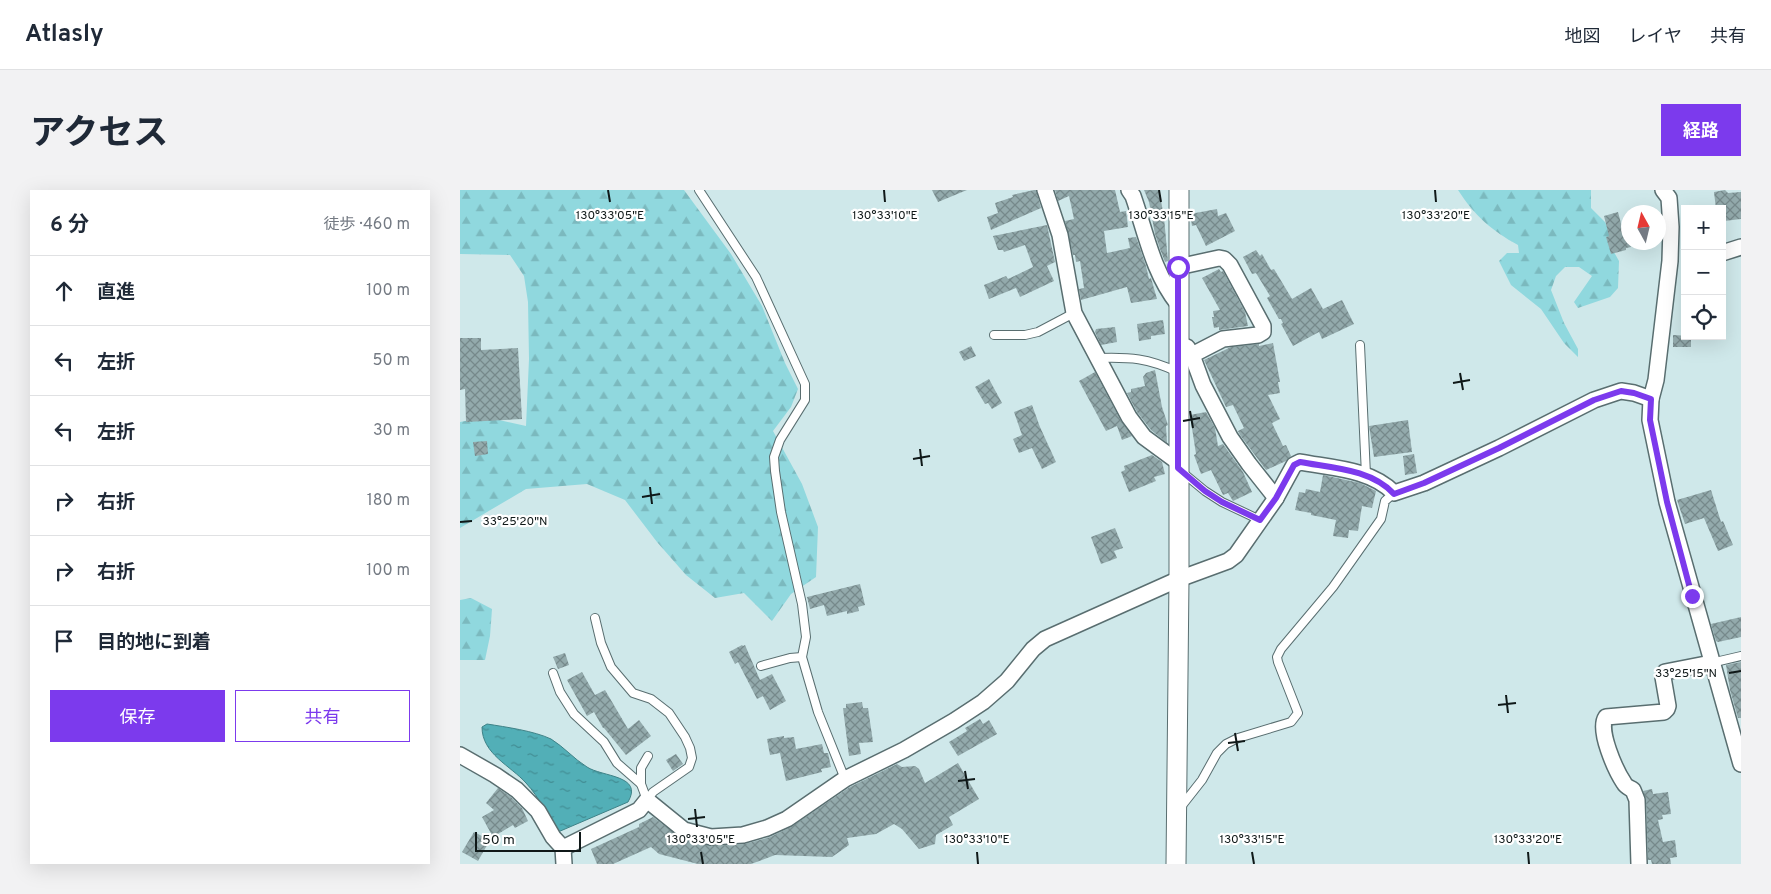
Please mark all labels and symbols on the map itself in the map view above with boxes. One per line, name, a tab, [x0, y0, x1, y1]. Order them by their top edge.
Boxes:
north arrow	[1621, 205, 1666, 250]
text: 130°33'05"E	[576, 208, 644, 224]
text: 130°33'10"E	[852, 208, 918, 224]
text: 130°33'15"E	[1128, 208, 1194, 224]
text: 130°33'20"E	[1402, 208, 1470, 224]
route start	[1167, 256, 1190, 279]
text: 33°25'20"N	[482, 514, 548, 530]
route end	[1681, 585, 1704, 608]
text: 33°25'15"N	[1655, 666, 1717, 682]
scale bar	[475, 829, 581, 852]
text: 130°33'05"E	[667, 832, 735, 848]
text: 130°33'10"E	[944, 832, 1010, 848]
text: 130°33'15"E	[1219, 832, 1285, 848]
text: 130°33'20"E	[1494, 832, 1562, 848]

